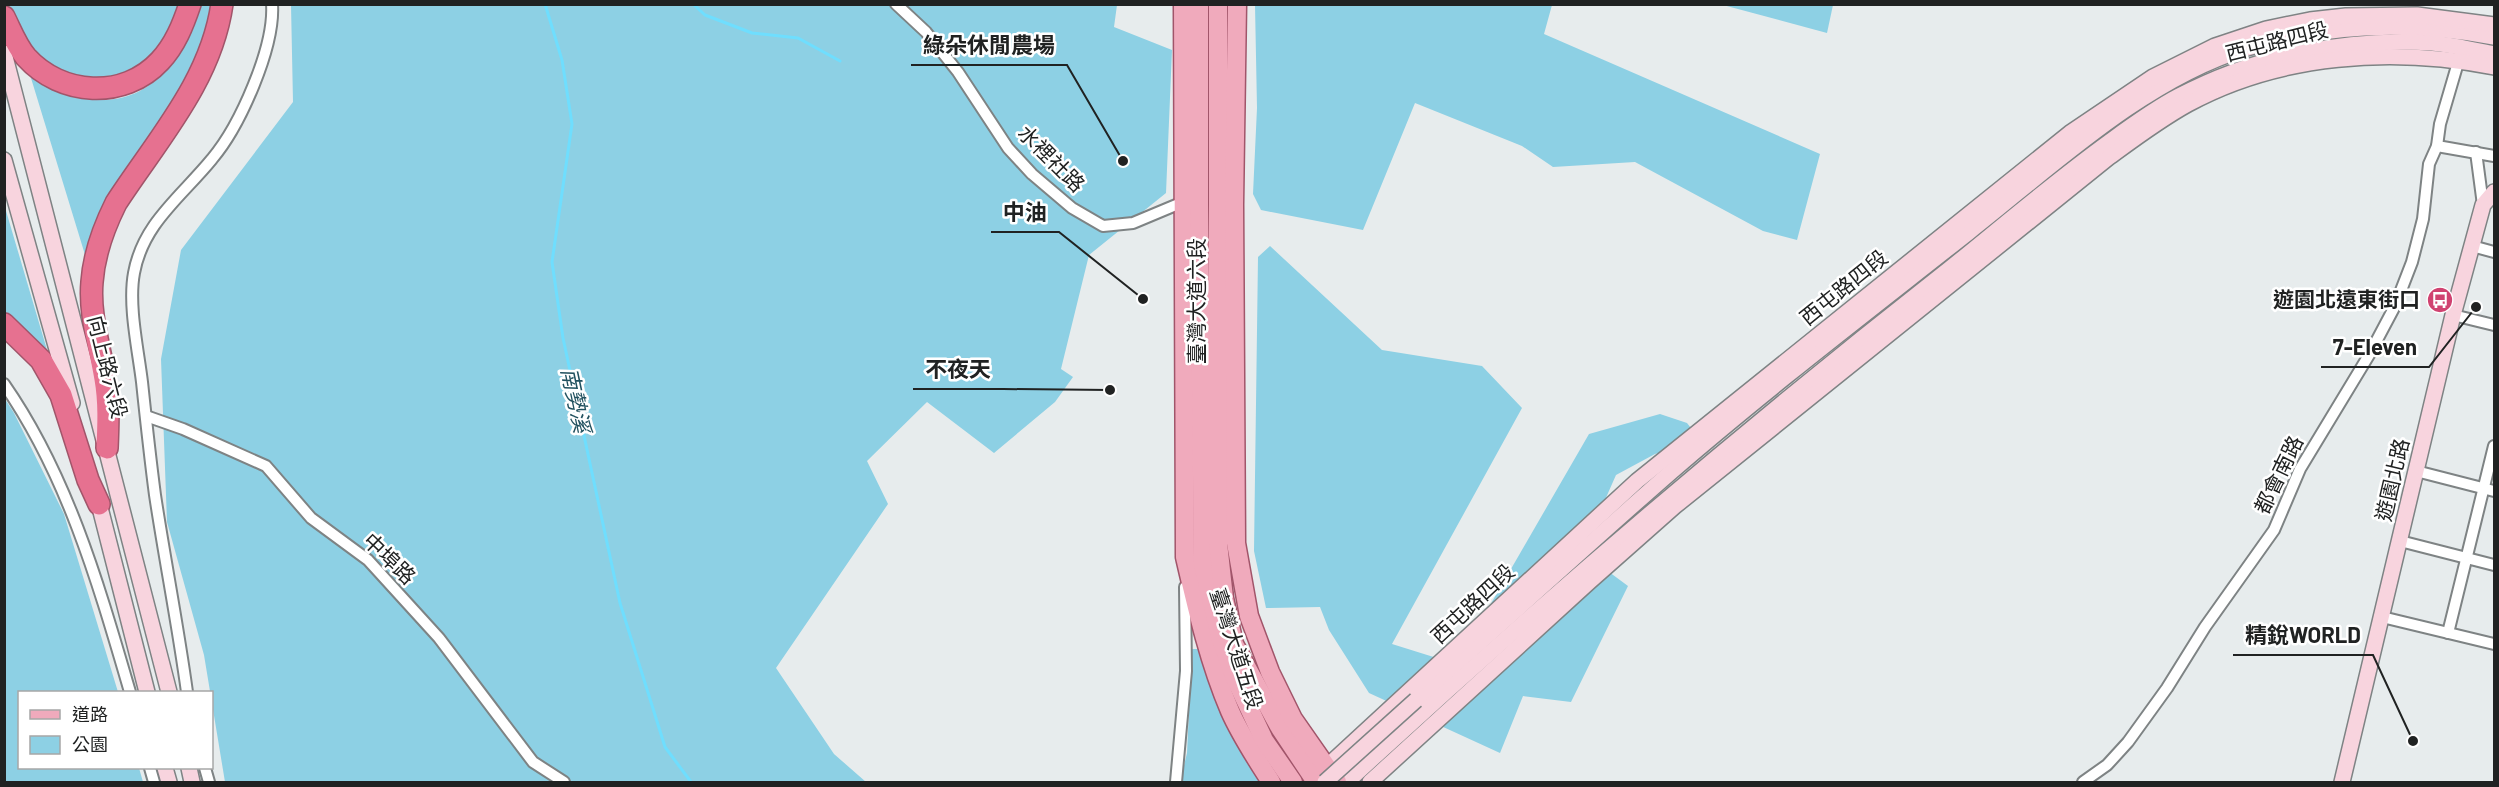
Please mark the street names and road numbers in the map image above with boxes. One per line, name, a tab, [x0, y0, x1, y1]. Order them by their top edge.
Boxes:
street label: 西屯路四段	[2223, 16, 2331, 65]
street label: 水裡社路	[1014, 119, 1091, 196]
street label: 臺灣大道六段	[1183, 238, 1208, 364]
street label: 西屯路四段	[1794, 244, 1892, 330]
street label: 向上路六段	[84, 313, 133, 421]
street label: 都會南路	[2248, 431, 2307, 518]
street label: 遊園北路	[2370, 436, 2413, 523]
street label: 中埠路	[359, 527, 421, 589]
street label: 西屯路四段	[1425, 558, 1519, 648]
street label: 臺灣大道五段	[1206, 585, 1269, 712]

